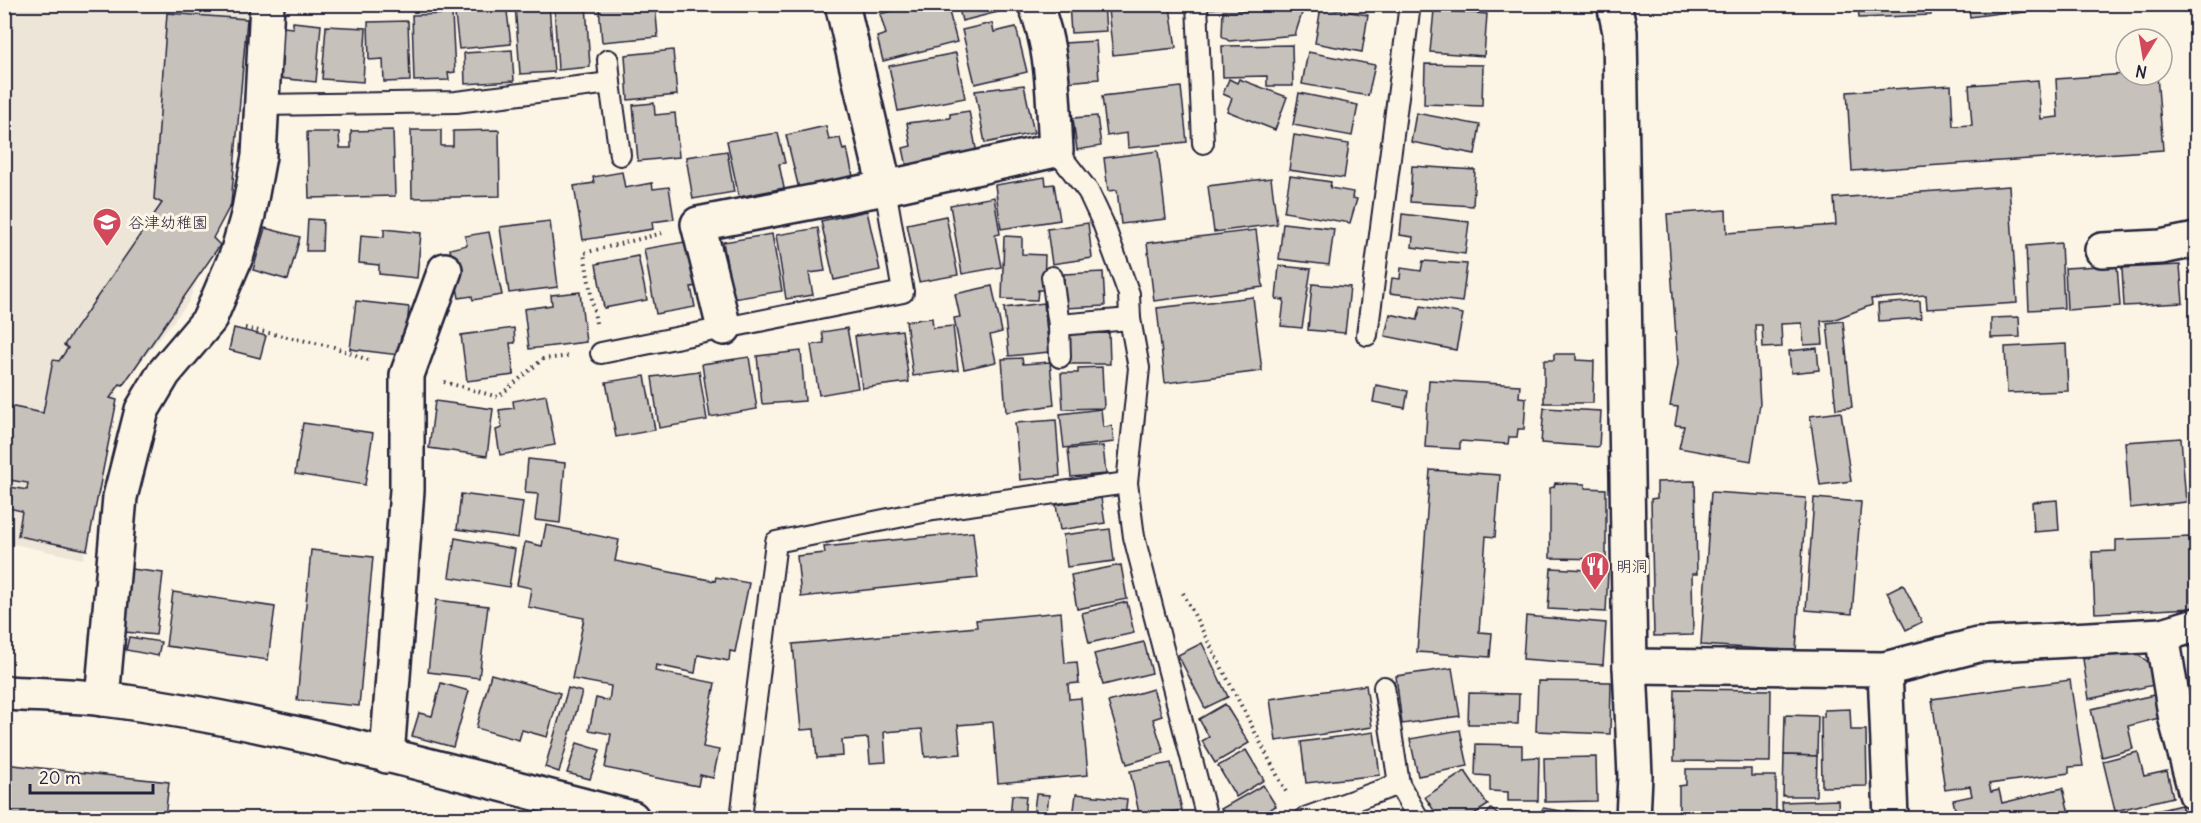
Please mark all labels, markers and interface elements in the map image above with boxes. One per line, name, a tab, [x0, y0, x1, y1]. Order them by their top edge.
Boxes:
north arrow	[2114, 27, 2174, 87]
text: N	[2134, 61, 2148, 83]
school or university icon: 谷津幼稚園	[91, 206, 123, 248]
place label: 谷津幼稚園	[128, 212, 208, 232]
restaurant icon: 明洞	[1579, 550, 1611, 592]
place label: 明洞	[1616, 556, 1648, 576]
scale bar	[30, 757, 153, 795]
text: 20 m	[39, 766, 81, 789]

